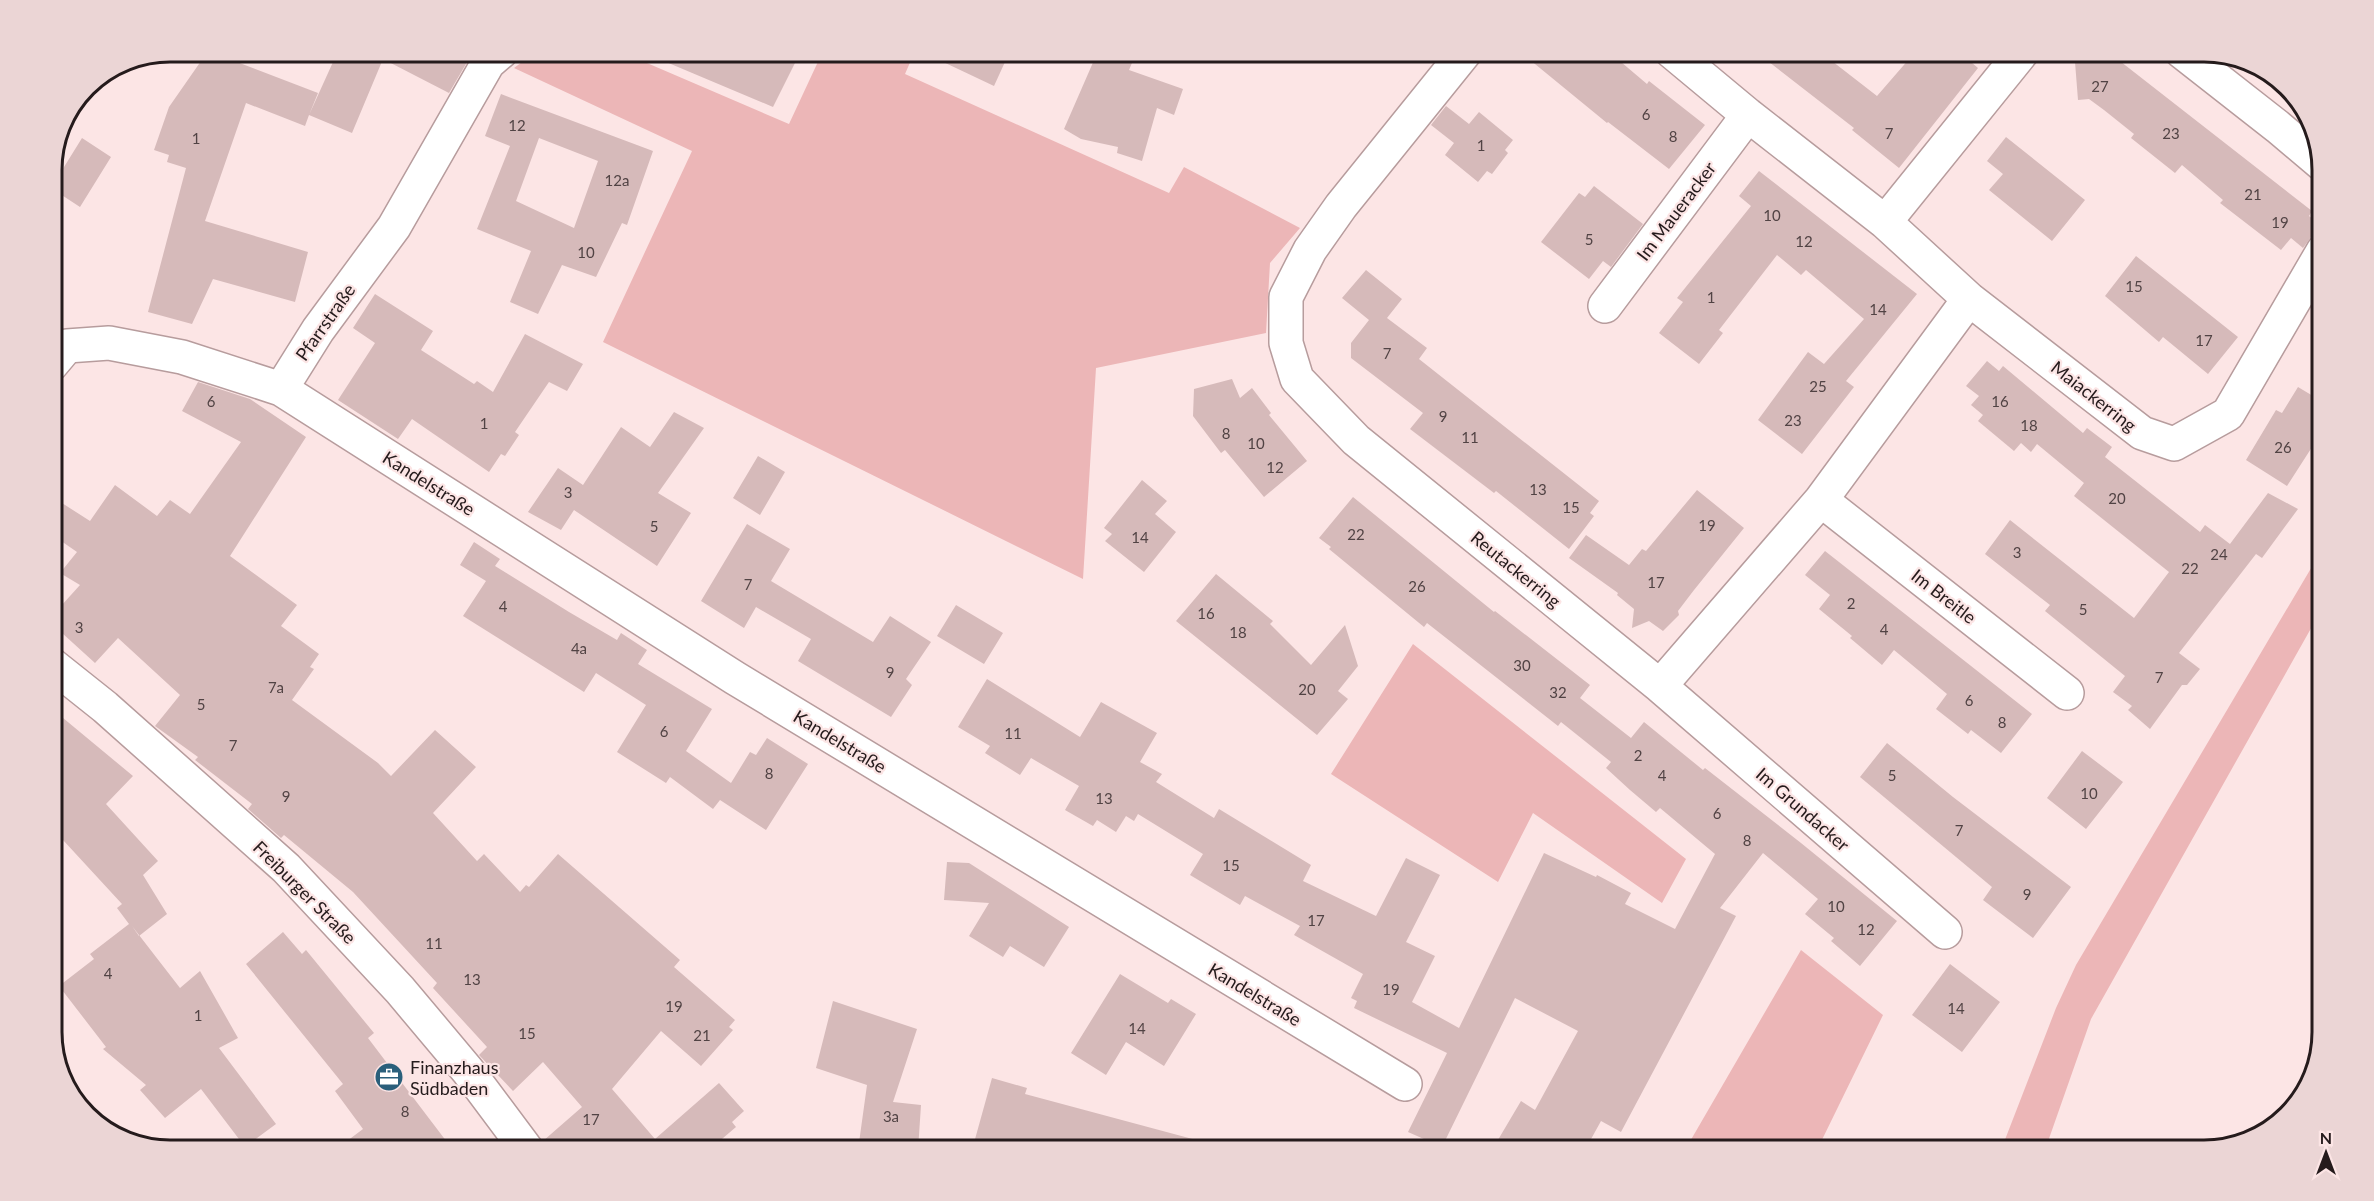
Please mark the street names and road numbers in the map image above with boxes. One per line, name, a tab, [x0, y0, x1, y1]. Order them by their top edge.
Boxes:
street label: Im Maueracker	[1632, 157, 1721, 265]
street label: Pfarrstraße	[291, 279, 359, 365]
street label: Maiackerring	[2047, 356, 2141, 436]
street label: Kandelstraße	[379, 446, 479, 520]
street label: Reutackerring	[1467, 526, 1565, 612]
street label: Im Breitle	[1907, 564, 1981, 628]
street label: Kandelstraße	[790, 705, 890, 777]
street label: Im Grundacker	[1752, 763, 1854, 856]
street label: Freiburger Straße	[249, 836, 361, 948]
street label: Kandelstraße	[1205, 958, 1305, 1030]

